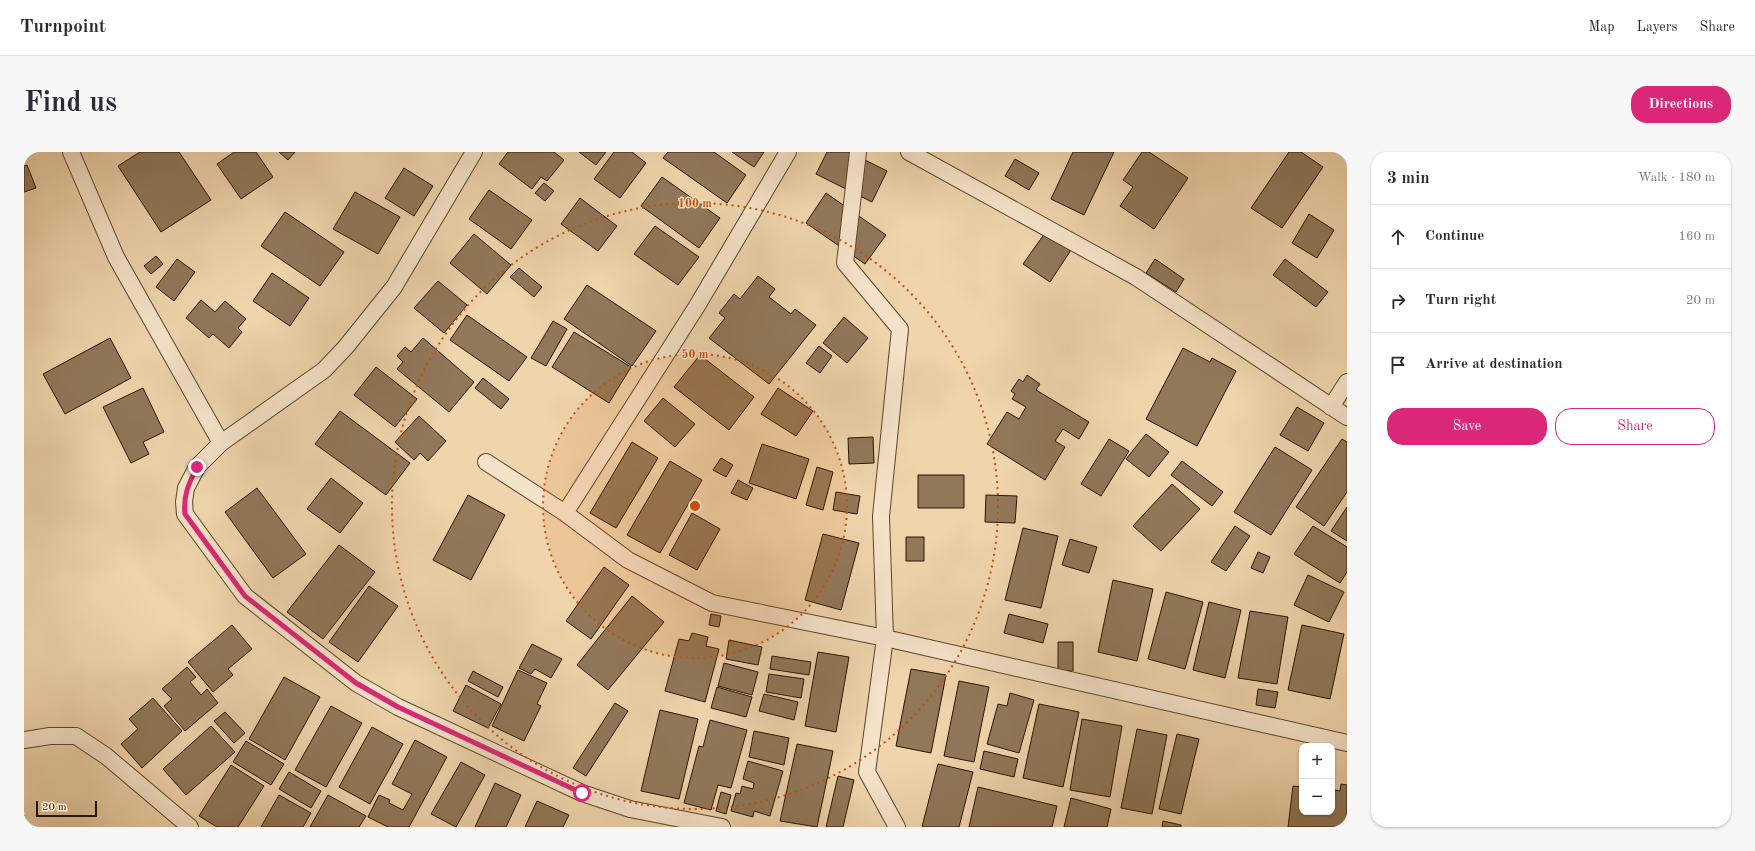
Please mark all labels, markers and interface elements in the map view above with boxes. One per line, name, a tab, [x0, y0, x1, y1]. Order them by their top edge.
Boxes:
text: Turnpoint	[20, 18, 106, 37]
text: Map	[1589, 20, 1615, 34]
text: Layers	[1637, 20, 1678, 34]
text: Share	[1700, 20, 1735, 34]
button: Directions	[1631, 86, 1731, 123]
text: Find us	[24, 90, 117, 118]
text: 3 min	[1387, 170, 1430, 187]
text: Walk · 180 m	[1638, 171, 1715, 184]
text: 100 m	[678, 198, 712, 210]
icon: ahead	[1387, 226, 1409, 248]
text: Continue	[1425, 229, 1484, 244]
text: 160 m	[1678, 230, 1715, 243]
icon: right	[1387, 290, 1409, 312]
text: Turn right	[1425, 293, 1496, 308]
text: 20 m	[1686, 294, 1715, 307]
text: 50 m	[682, 348, 709, 361]
icon: arrive	[1387, 354, 1409, 376]
text: Arrive at destination	[1425, 357, 1563, 372]
button: Save	[1387, 408, 1547, 445]
button: Share	[1555, 408, 1715, 445]
route end	[188, 458, 206, 476]
centre of rings	[688, 499, 702, 513]
map controls	[1299, 743, 1335, 815]
button: +	[1299, 743, 1335, 779]
button: −	[1299, 779, 1335, 815]
route start	[573, 784, 591, 802]
scale bar	[36, 799, 97, 818]
text: 20 m	[42, 802, 67, 813]

